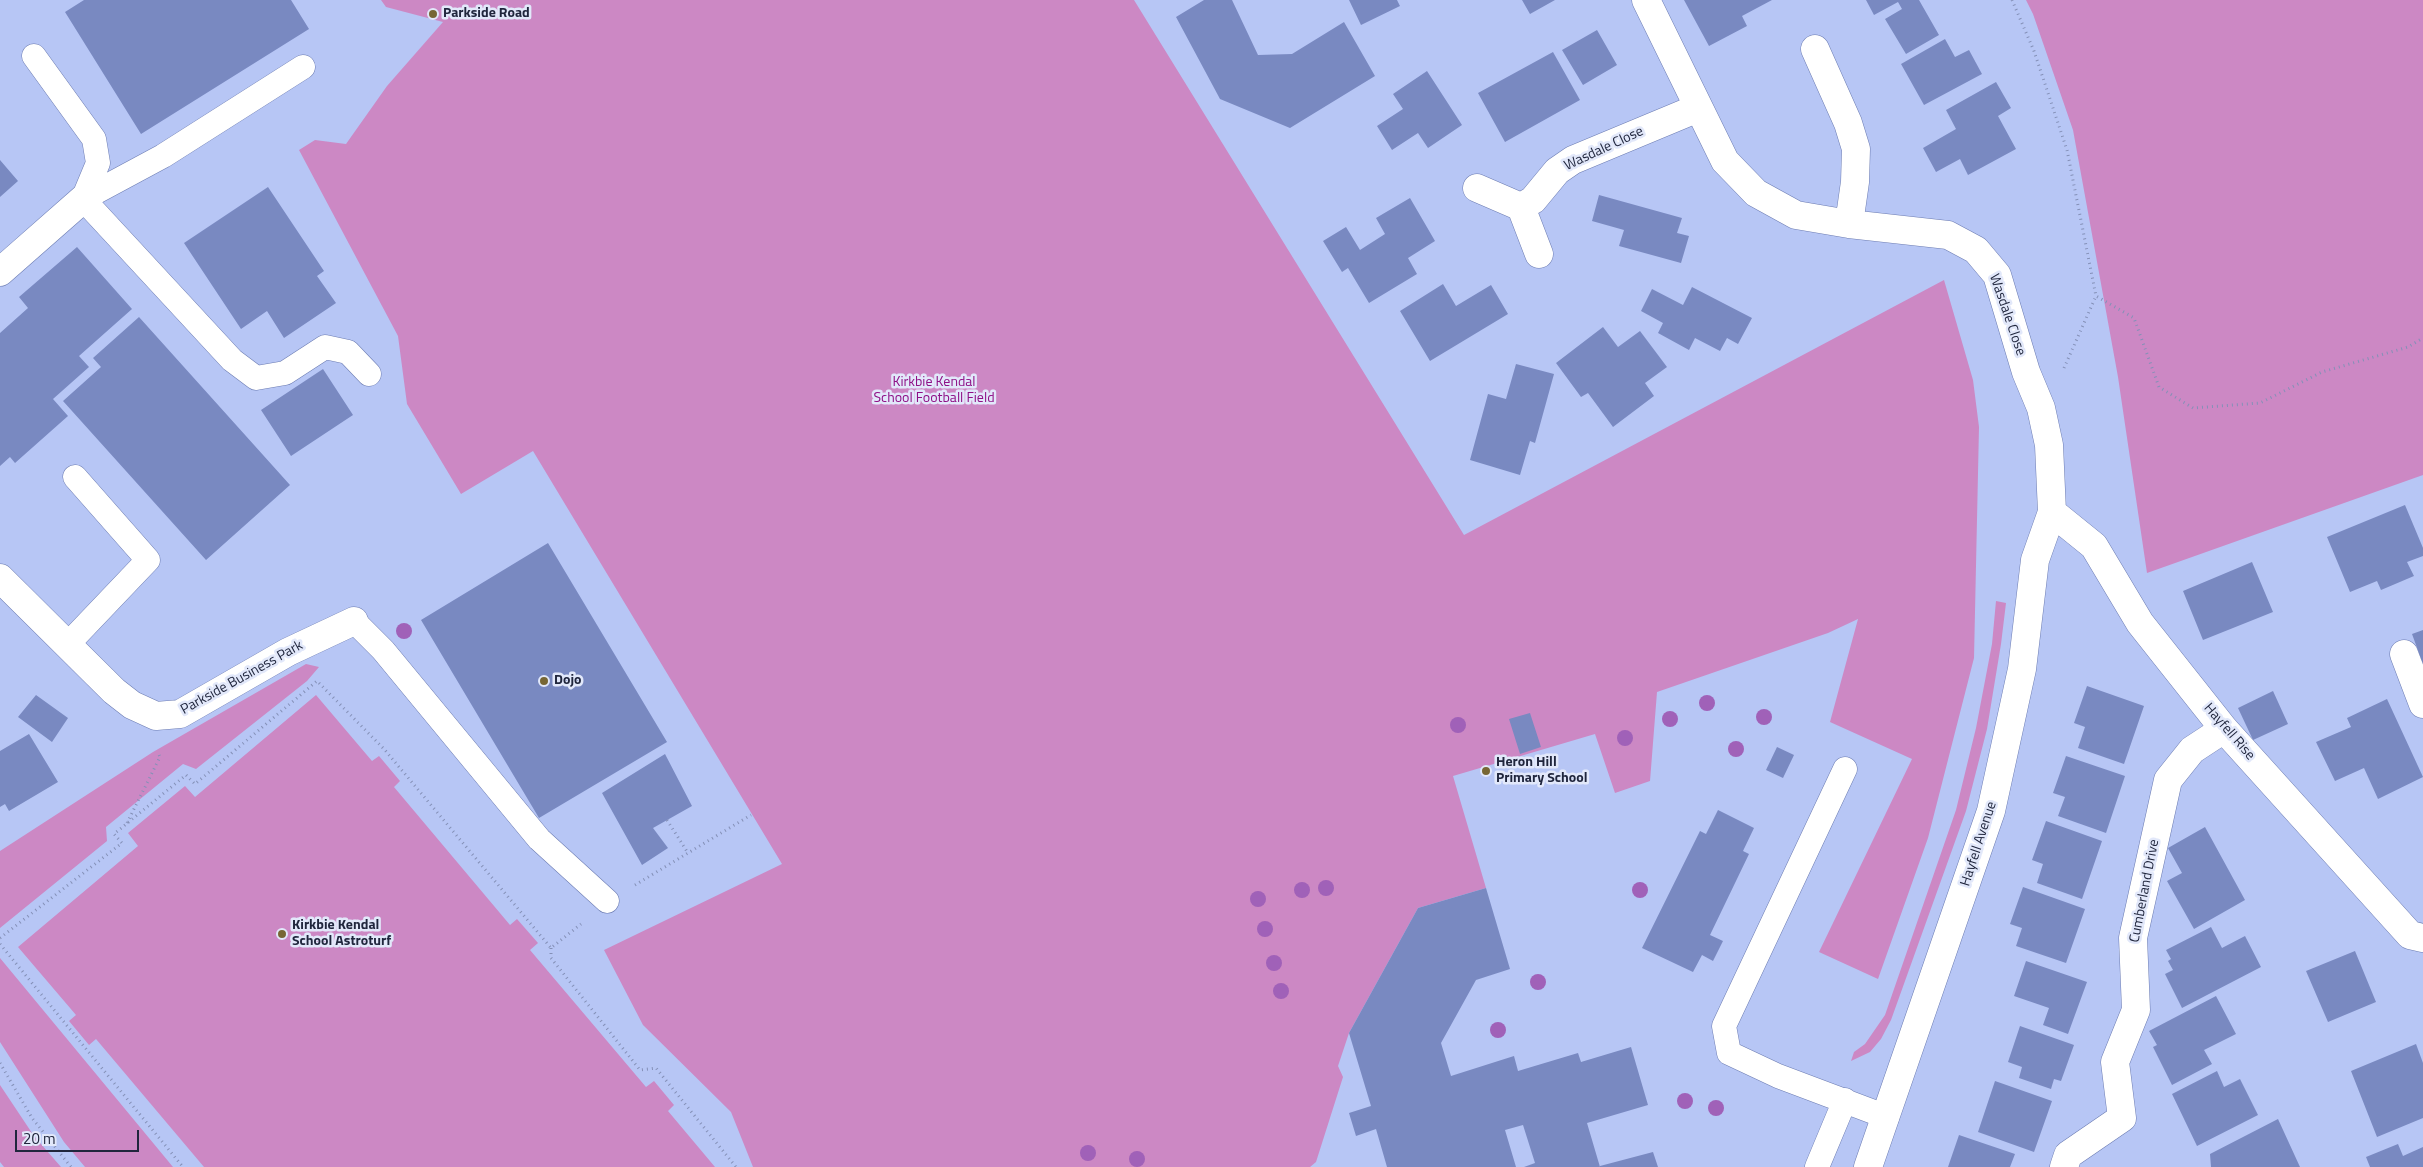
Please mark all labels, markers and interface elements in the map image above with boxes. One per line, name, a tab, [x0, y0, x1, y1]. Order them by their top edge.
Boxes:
place label: Parkside Road	[443, 6, 530, 22]
marker: Parkside Road	[427, 8, 439, 20]
street label: Wasdale Close	[1562, 123, 1646, 175]
street label: Wasdale Close	[1985, 272, 2029, 358]
park label: Kirkbie Kendal School Football Field	[873, 375, 995, 408]
street label: Parkside Business Park	[178, 637, 306, 719]
place label: Dojo	[554, 673, 581, 689]
marker: Dojo	[538, 675, 550, 687]
street label: Hayfell Rise	[2200, 700, 2258, 764]
place label: Heron Hill Primary School	[1496, 755, 1588, 788]
marker: Heron Hill Primary School	[1480, 765, 1492, 777]
street label: Hayfell Avenue	[1957, 800, 2001, 888]
street label: Cumberland Drive	[2127, 838, 2163, 944]
place label: Kirkbie Kendal School Astroturf	[292, 918, 391, 950]
marker: Kirkbie Kendal School Astroturf	[276, 928, 288, 940]
scale bar	[18, 1120, 141, 1152]
text: 20 m	[23, 1127, 56, 1150]

